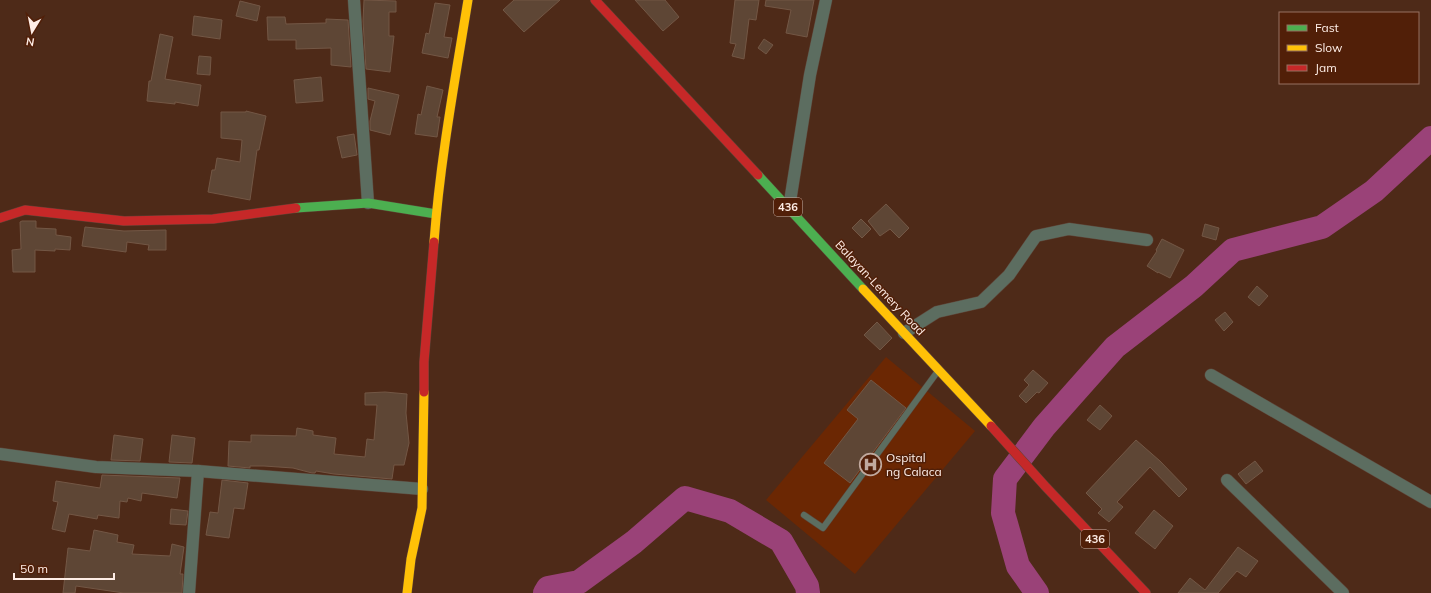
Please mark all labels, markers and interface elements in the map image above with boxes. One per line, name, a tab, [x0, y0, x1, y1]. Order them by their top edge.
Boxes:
north arrow	[12, 12, 52, 52]
legend	[1279, 12, 1419, 84]
text: Fast	[1315, 20, 1339, 35]
text: N	[25, 34, 36, 49]
text: Slow	[1315, 40, 1343, 55]
text: Jam	[1315, 60, 1337, 75]
road number: 436	[774, 198, 802, 216]
street label: Balayan-Lemery Road	[832, 237, 928, 338]
place label: Ospital ng Calaca	[886, 450, 942, 479]
hospital icon: Ospital ng Calaca	[858, 452, 884, 478]
road number: 436	[1081, 530, 1109, 548]
scale bar	[14, 555, 114, 581]
text: 50 m	[20, 561, 48, 576]

